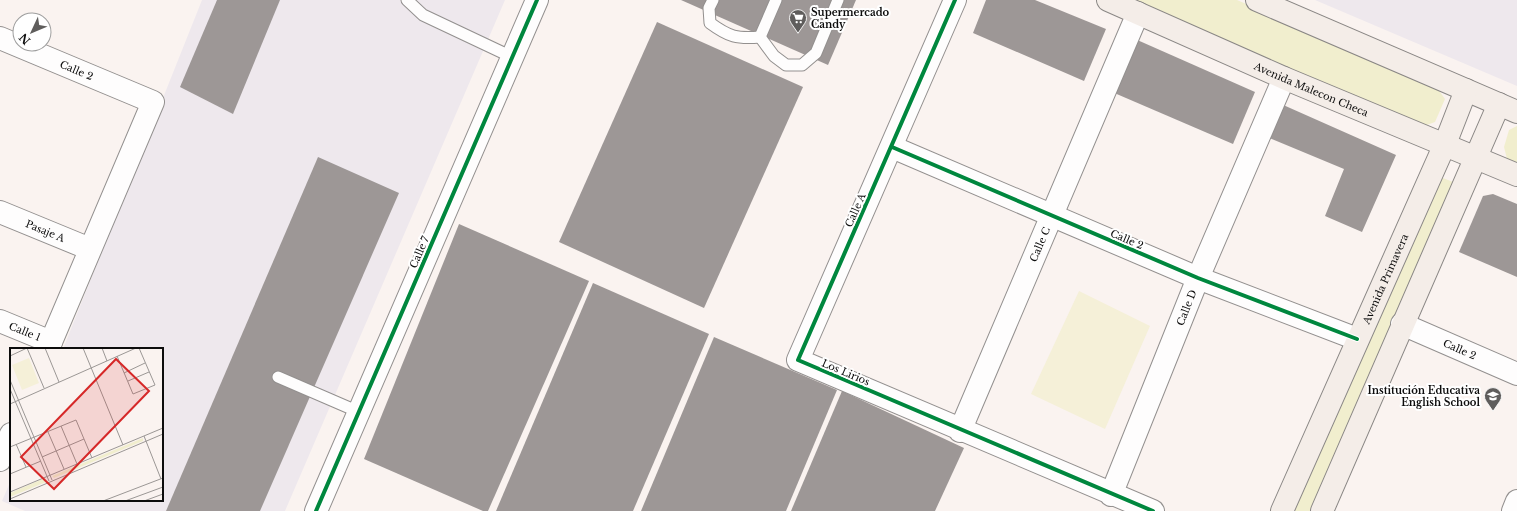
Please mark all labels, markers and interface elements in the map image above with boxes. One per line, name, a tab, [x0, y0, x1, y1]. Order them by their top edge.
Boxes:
place label: Supermercado Candy	[811, 6, 890, 31]
supermarket icon: Supermercado Candy	[788, 8, 808, 33]
north arrow	[12, 12, 52, 52]
text: N	[16, 30, 33, 48]
street label: Calle 2	[58, 58, 95, 83]
street label: Avenida Malecon Checa	[1251, 59, 1371, 120]
street label: Calle A	[842, 191, 869, 229]
street label: Pasaje A	[24, 217, 67, 245]
street label: Calle C	[1027, 225, 1053, 264]
street label: Calle 2	[1108, 227, 1145, 252]
street label: Avenida Primavera	[1359, 232, 1411, 327]
street label: Calle 7	[407, 233, 432, 270]
street label: Calle D	[1174, 288, 1200, 328]
street label: Calle 1	[7, 319, 43, 344]
street label: Calle 2	[1441, 337, 1478, 362]
inset map	[10, 348, 163, 501]
street label: Los Lirios	[820, 356, 872, 389]
place label: Institución Educativa English School	[1367, 384, 1480, 409]
school or university icon: Institución Educativa English School	[1483, 386, 1503, 411]

